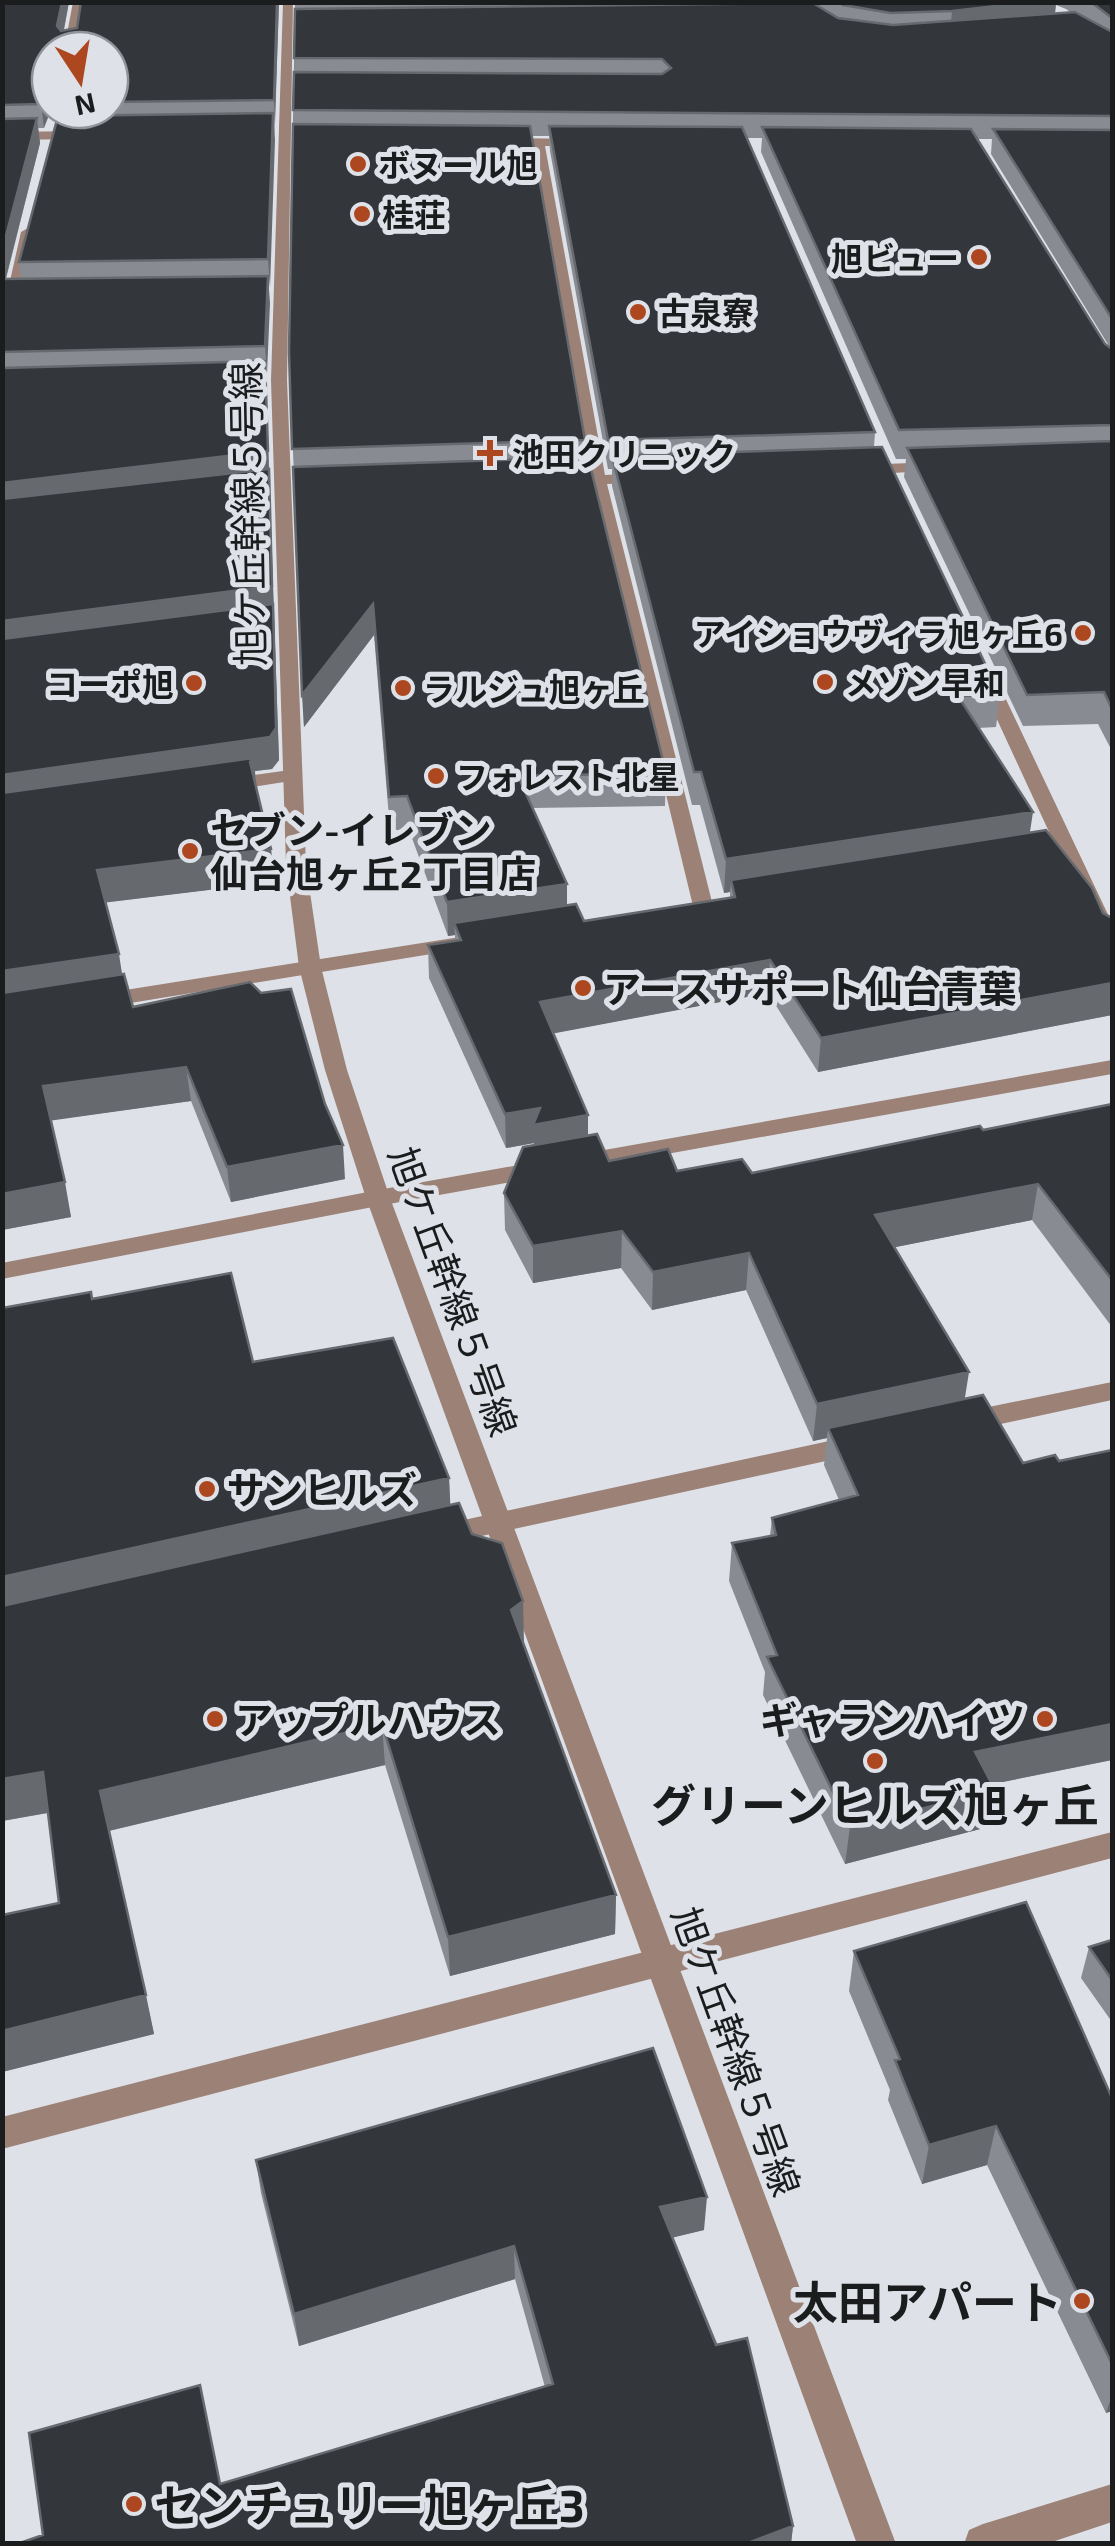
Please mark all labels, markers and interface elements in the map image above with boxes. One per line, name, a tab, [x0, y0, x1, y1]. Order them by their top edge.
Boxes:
north arrow	[30, 30, 130, 130]
text: N	[72, 87, 99, 124]
place label: ボヌール旭	[378, 145, 538, 183]
marker: ボヌール旭	[347, 153, 369, 175]
place label: 桂荘	[382, 195, 446, 233]
marker: 桂荘	[351, 203, 373, 225]
place label: 旭ビュー	[831, 238, 959, 276]
marker: 旭ビュー	[968, 246, 990, 268]
place label: 古泉寮	[658, 293, 754, 331]
marker: 古泉寮	[627, 301, 649, 323]
street label: 旭ケ丘幹線５号線	[221, 362, 273, 666]
place label: 池田クリニック	[512, 434, 736, 472]
marker: 池田クリニック	[477, 440, 503, 466]
place label: アイショウヴィラ旭ヶ丘6	[694, 614, 1063, 652]
marker: アイショウヴィラ旭ヶ丘6	[1072, 622, 1094, 644]
place label: メゾン早和	[845, 663, 1005, 701]
place label: コーポ旭	[46, 664, 174, 702]
place label: ラルジュ旭ヶ丘	[423, 669, 645, 707]
marker: メゾン早和	[814, 671, 836, 693]
marker: コーポ旭	[183, 672, 205, 694]
marker: ラルジュ旭ヶ丘	[392, 677, 414, 699]
place label: フォレスト北星	[456, 757, 680, 795]
marker: フォレスト北星	[425, 765, 447, 787]
place label: セブン-イレブン 仙台旭ヶ丘2丁目店	[210, 806, 536, 896]
marker: セブン-イレブン 仙台旭ヶ丘2丁目店	[179, 840, 201, 862]
place label: アースサポート仙台青葉	[603, 965, 1017, 1011]
marker: アースサポート仙台青葉	[572, 977, 594, 999]
street label: 旭ケ丘幹線５号線	[380, 1140, 528, 1442]
place label: サンヒルズ	[227, 1466, 417, 1512]
marker: サンヒルズ	[196, 1478, 218, 1500]
place label: アップルハウス	[235, 1696, 501, 1742]
place label: ギャランハイツ	[760, 1696, 1025, 1742]
marker: アップルハウス	[204, 1708, 226, 1730]
marker: ギャランハイツ	[1034, 1708, 1056, 1730]
marker: グリーンヒルズ旭ヶ丘	[864, 1750, 886, 1772]
place label: グリーンヒルズ旭ヶ丘	[651, 1777, 1099, 1831]
street label: 旭ケ丘幹線５号線	[663, 1900, 811, 2202]
place label: 太田アパート	[793, 2274, 1062, 2328]
marker: 太田アパート	[1071, 2290, 1093, 2312]
place label: センチュリー旭ヶ丘3	[154, 2477, 585, 2531]
marker: センチュリー旭ヶ丘3	[123, 2493, 145, 2515]

